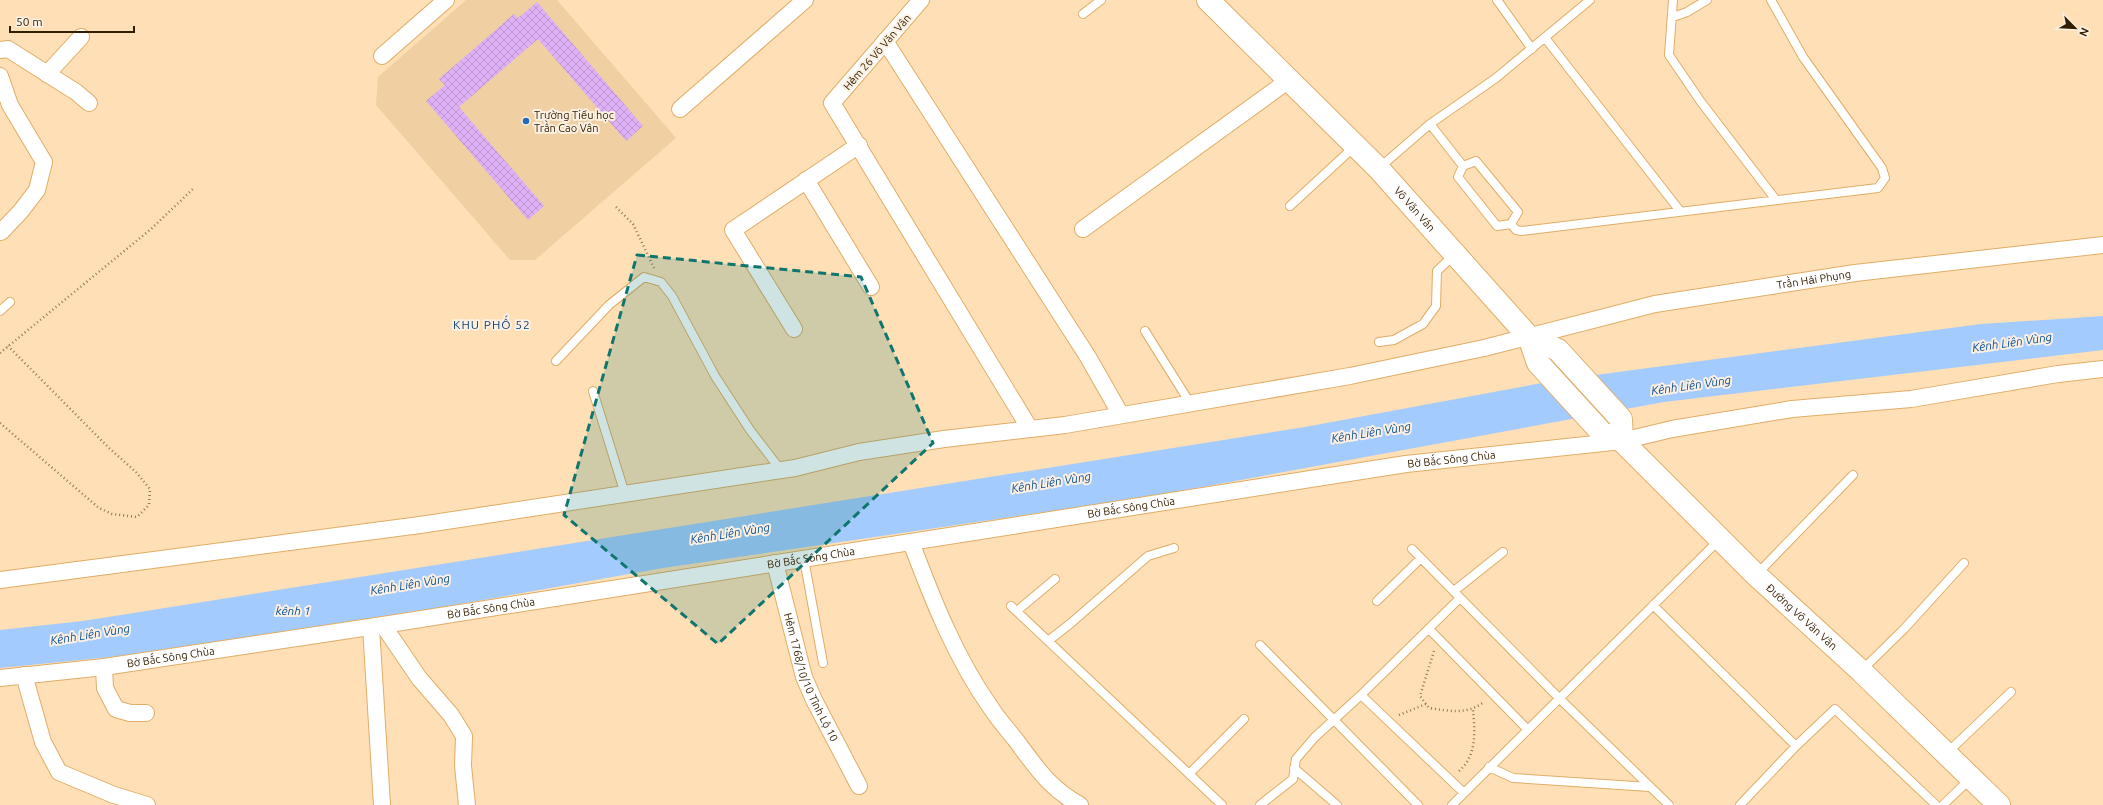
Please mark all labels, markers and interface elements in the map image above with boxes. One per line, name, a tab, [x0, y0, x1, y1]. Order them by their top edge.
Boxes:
scale bar	[10, 8, 134, 34]
north arrow	[2055, 8, 2095, 48]
street label: Hẻm 26 Võ Văn Vân	[841, 12, 913, 92]
text: 50 m	[16, 15, 43, 28]
text: N	[2077, 26, 2091, 38]
place label: Trường Tiểu học Trần Cao Vân	[534, 109, 614, 134]
marker: Trường Tiểu học Trần Cao Vân	[521, 116, 531, 126]
street label: Võ Văn Vân	[1392, 184, 1438, 234]
street label: Trần Hải Phụng	[1776, 268, 1852, 291]
district label: KHU PHỐ 52	[453, 315, 531, 331]
water label: Kênh Liên Vùng	[1971, 330, 2053, 354]
water label: Kênh Liên Vùng	[1650, 373, 1732, 397]
water label: Kênh Liên Vùng	[1330, 419, 1412, 445]
street label: Bờ Bắc Sông Chùa	[1407, 449, 1496, 470]
water label: Kênh Liên Vùng	[1010, 469, 1092, 495]
street label: Bờ Bắc Sông Chùa	[1086, 494, 1176, 520]
water label: Kênh Liên Vùng	[689, 520, 771, 546]
street label: Bờ Bắc Sông Chùa	[766, 545, 856, 570]
water label: Kênh Liên Vùng	[369, 571, 451, 597]
street label: Đường Võ Văn Vân	[1764, 581, 1840, 652]
street label: Bờ Bắc Sông Chùa	[446, 595, 536, 621]
water label: kênh 1	[276, 604, 310, 617]
street label: Hẻm 1768/10/10 Tỉnh Lộ 10	[782, 611, 841, 743]
water label: Kênh Liên Vùng	[49, 621, 131, 647]
street label: Bờ Bắc Sông Chùa	[126, 644, 215, 669]

